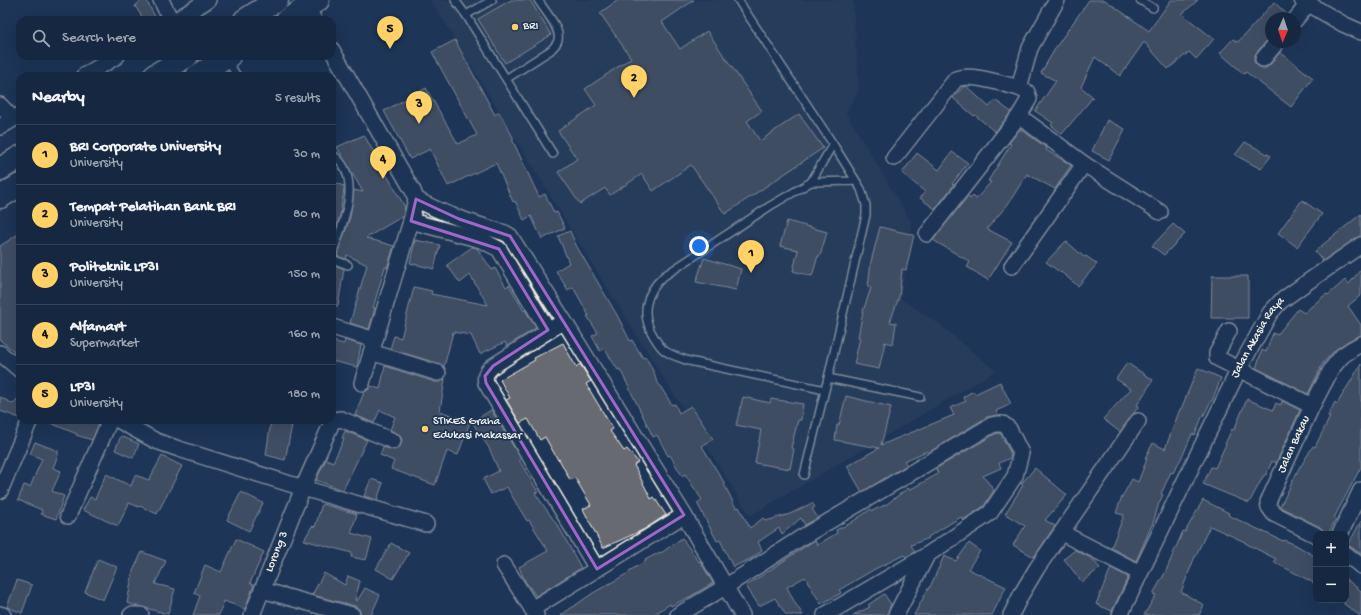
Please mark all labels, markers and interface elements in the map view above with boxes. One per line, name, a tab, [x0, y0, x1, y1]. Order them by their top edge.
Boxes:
north arrow	[1265, 12, 1301, 48]
search box	[16, 16, 336, 60]
pin: 5	[377, 16, 403, 49]
place label: BRI	[522, 20, 538, 34]
marker: BRI	[510, 22, 520, 32]
icon: search	[30, 27, 52, 49]
text: Search here	[62, 29, 136, 47]
pin: 2	[621, 65, 647, 98]
text: Nearby	[32, 88, 85, 108]
text: 5 results	[275, 91, 320, 106]
pin: 3	[406, 91, 432, 124]
text: BRI Corporate University	[70, 138, 221, 156]
pin: 4	[370, 146, 396, 179]
text: 1	[42, 147, 48, 162]
text: 30 m	[294, 147, 320, 162]
text: University	[70, 156, 123, 171]
text: Tempat Pelatihan Bank BRI	[70, 198, 236, 216]
text: 2	[42, 207, 48, 222]
text: 80 m	[293, 207, 320, 222]
text: University	[70, 216, 123, 231]
your location	[689, 236, 709, 256]
pin: 1	[738, 240, 764, 273]
text: Politeknik LP3I	[70, 258, 159, 276]
text: 3	[42, 267, 48, 282]
text: 150 m	[288, 267, 320, 282]
text: University	[70, 276, 123, 291]
street label: Jalan Akasia Raya	[1229, 294, 1288, 380]
text: Alfamart	[70, 318, 125, 336]
text: 4	[42, 327, 48, 342]
text: 160 m	[288, 327, 320, 342]
text: Supermarket	[70, 336, 139, 351]
text: LP3I	[70, 378, 95, 396]
text: 5	[42, 387, 48, 402]
text: 180 m	[288, 387, 320, 402]
text: University	[70, 396, 123, 411]
street label: Jalan Bakau	[1275, 413, 1314, 475]
place label: STIKES Graha Edukasi Makassar	[433, 415, 524, 443]
marker: STIKES Graha Edukasi Makassar	[420, 424, 430, 434]
street label: Lorong 3	[263, 529, 292, 574]
map controls	[1313, 531, 1349, 603]
button: +	[1313, 531, 1349, 567]
button: −	[1313, 567, 1349, 603]

